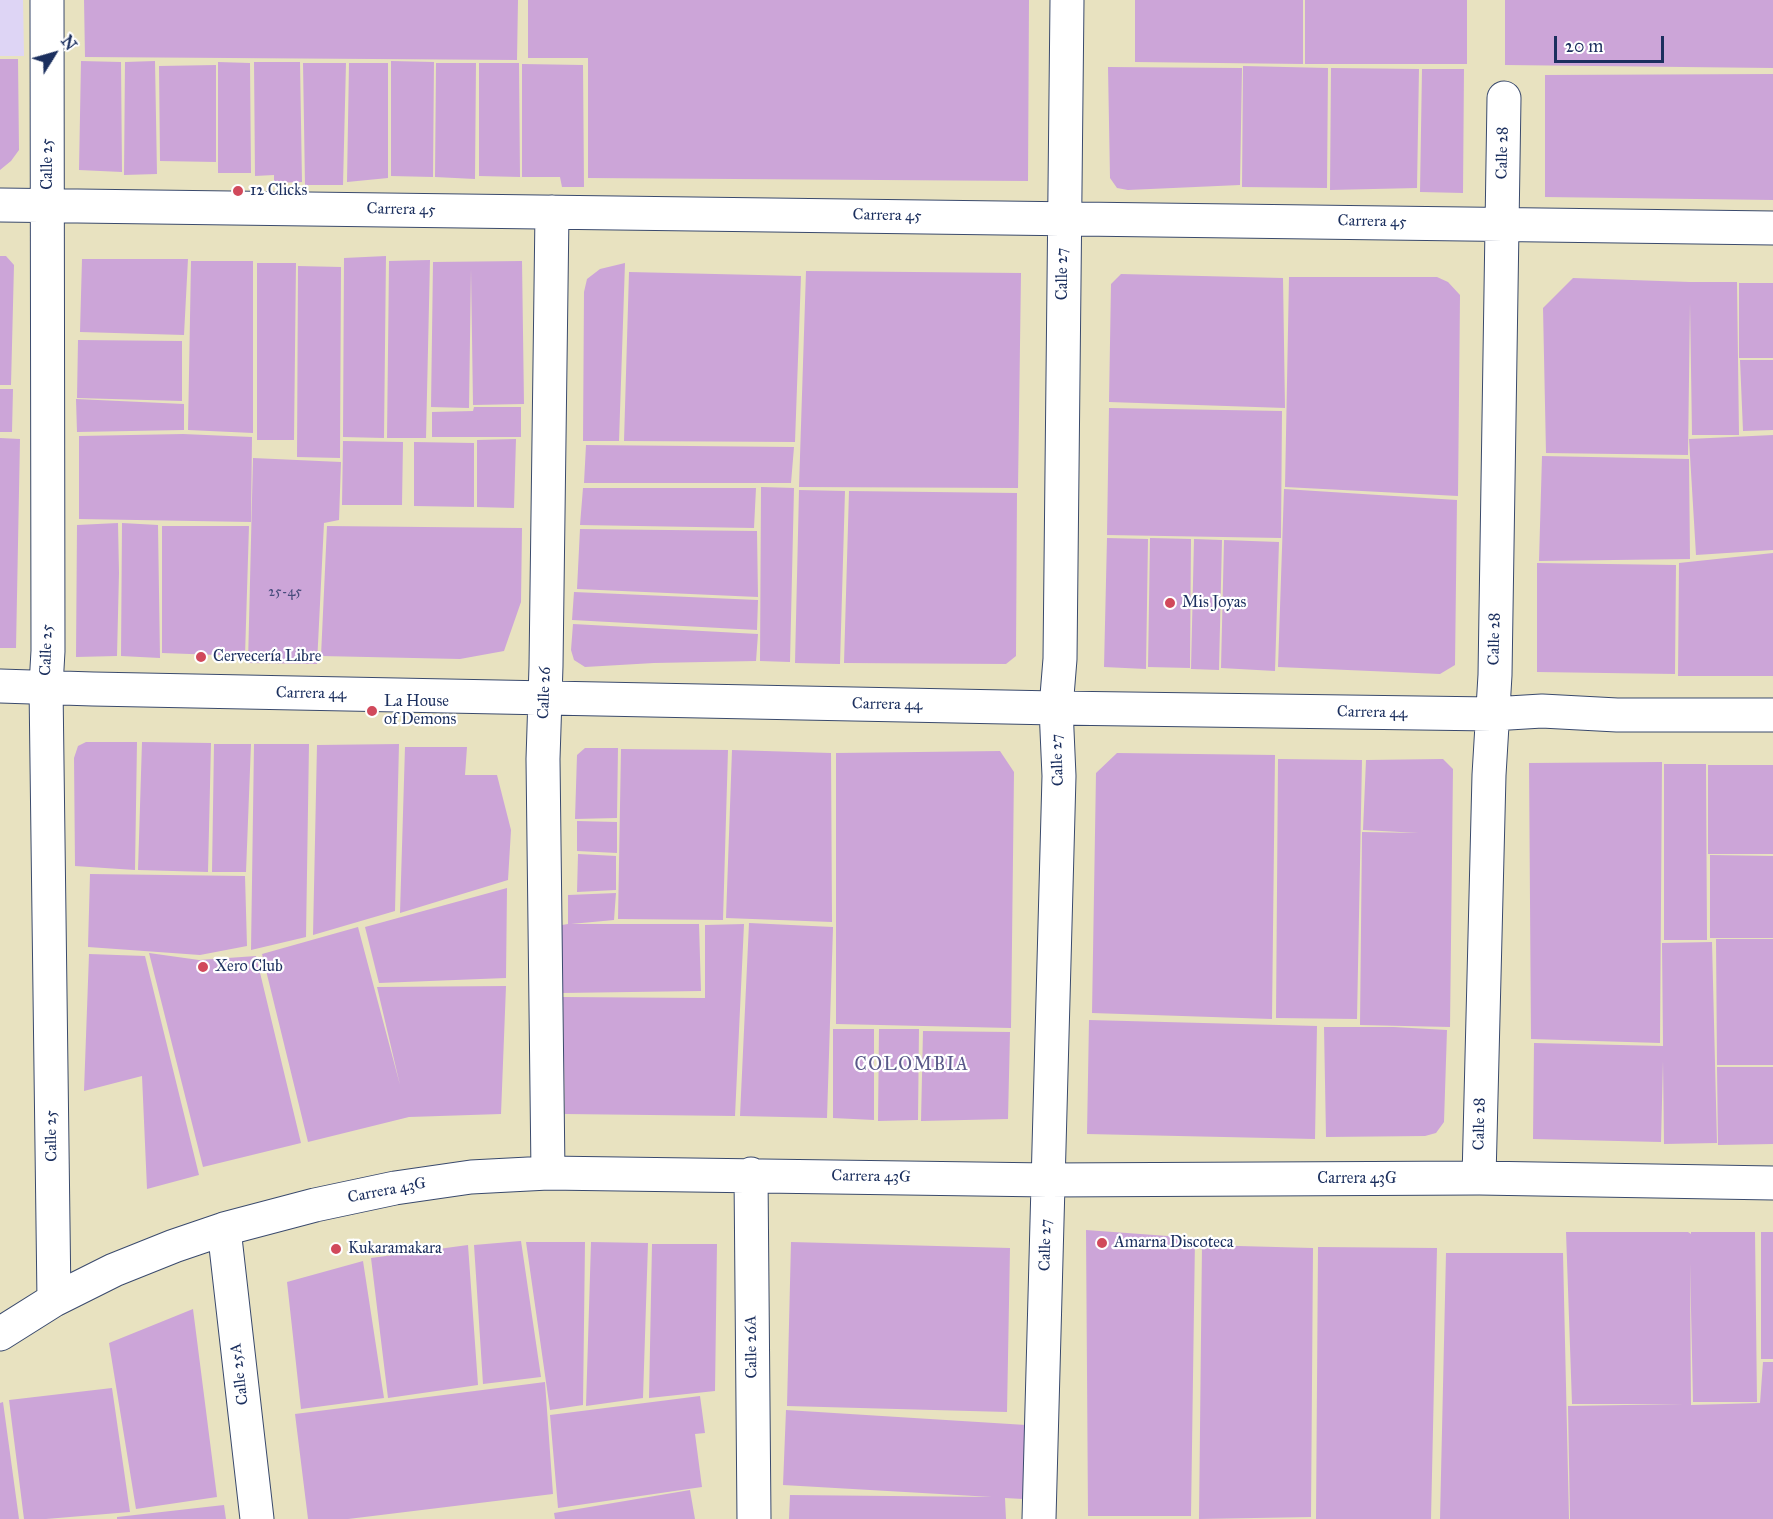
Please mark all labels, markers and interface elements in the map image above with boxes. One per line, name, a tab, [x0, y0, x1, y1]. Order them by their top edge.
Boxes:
north arrow	[24, 24, 84, 84]
scale bar	[1557, 24, 1666, 62]
text: N	[57, 32, 80, 54]
text: 20 m	[1565, 35, 1603, 57]
street label: Calle 28	[1493, 126, 1513, 180]
street label: Calle 25	[38, 138, 58, 190]
place label: 12 Clicks	[250, 181, 307, 201]
marker: 12 Clicks	[231, 184, 245, 198]
street label: Carrera 45	[366, 200, 436, 220]
street label: Carrera 45	[852, 206, 922, 226]
street label: Carrera 45	[1337, 212, 1407, 232]
street label: Calle 27	[1053, 248, 1073, 300]
house number: 25-45	[268, 585, 302, 601]
place label: Mis Joyas	[1182, 593, 1246, 613]
marker: Mis Joyas	[1163, 596, 1177, 610]
street label: Calle 28	[1485, 612, 1505, 666]
street label: Calle 25	[37, 624, 57, 676]
place label: Cervecería Libre	[213, 647, 321, 667]
marker: Cervecería Libre	[194, 650, 208, 664]
street label: Calle 26	[534, 666, 556, 720]
street label: Carrera 44	[276, 684, 346, 704]
place label: La House of Demons	[384, 692, 456, 730]
street label: Carrera 44	[852, 695, 922, 715]
street label: Carrera 44	[1337, 703, 1407, 723]
marker: La House of Demons	[365, 704, 379, 718]
street label: Calle 27	[1047, 733, 1069, 787]
place label: Xero Club	[215, 957, 283, 977]
marker: Xero Club	[196, 960, 210, 974]
district label: COLOMBIA	[855, 1055, 969, 1077]
street label: Calle 28	[1470, 1097, 1490, 1151]
street label: Calle 25	[42, 1110, 62, 1162]
street label: Carrera 43G	[831, 1167, 911, 1187]
street label: Carrera 43G	[1317, 1169, 1397, 1189]
street label: Carrera 43G	[346, 1174, 428, 1208]
street label: Calle 27	[1036, 1219, 1056, 1271]
place label: Amarna Discoteca	[1114, 1233, 1233, 1253]
marker: Amarna Discoteca	[1095, 1236, 1109, 1250]
place label: Kukaramakara	[348, 1239, 442, 1259]
marker: Kukaramakara	[329, 1242, 343, 1256]
street label: Calle 26A	[742, 1315, 762, 1379]
street label: Calle 25A	[227, 1342, 253, 1406]

